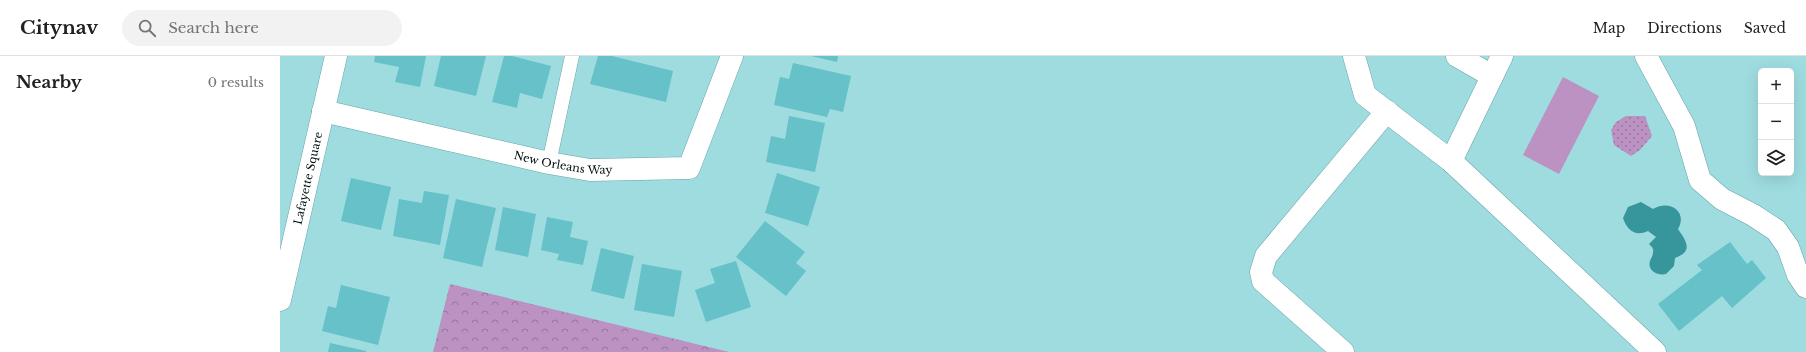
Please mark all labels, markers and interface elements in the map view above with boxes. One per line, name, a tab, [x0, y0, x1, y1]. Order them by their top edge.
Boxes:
search box	[122, 10, 402, 46]
text: Citynav	[20, 16, 98, 39]
icon: search	[136, 17, 158, 39]
text: Search here	[168, 18, 259, 37]
text: Map	[1593, 19, 1625, 37]
text: Directions	[1647, 19, 1722, 37]
text: Saved	[1744, 19, 1786, 37]
map controls	[1758, 68, 1794, 176]
button: +	[1758, 68, 1794, 104]
text: Nearby	[16, 72, 82, 93]
text: 0 results	[208, 74, 264, 91]
button: −	[1758, 104, 1794, 140]
street label: Lafayette Square	[291, 130, 325, 226]
button: layers	[1758, 140, 1794, 176]
street label: New Orleans Way	[513, 148, 613, 177]

